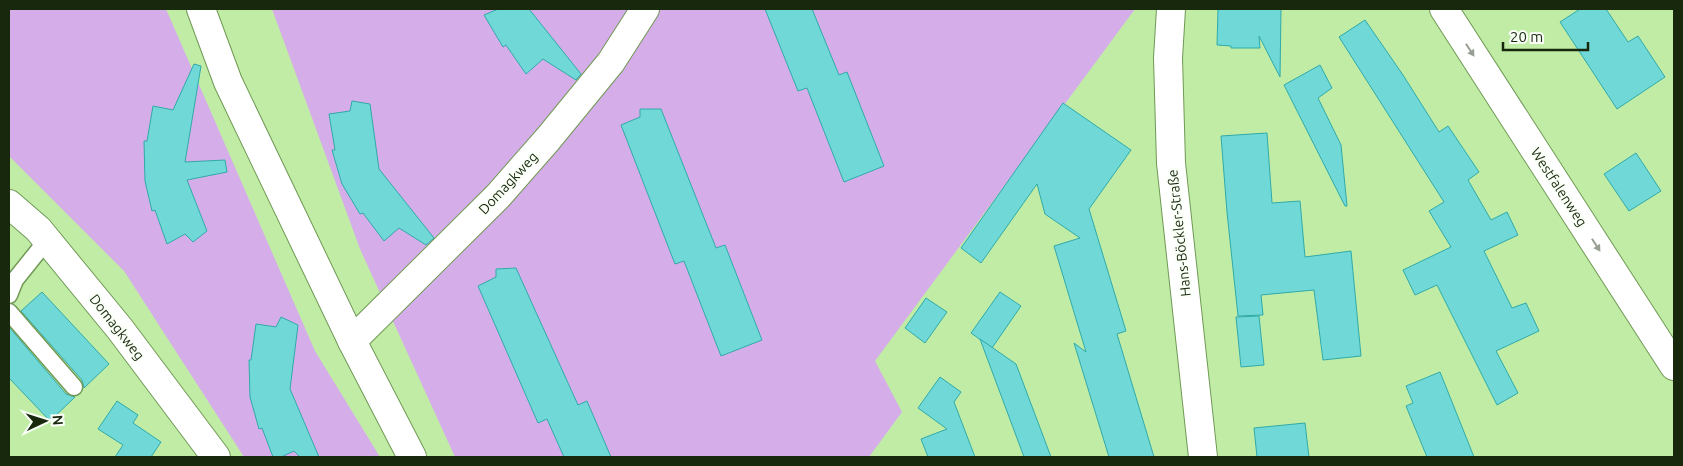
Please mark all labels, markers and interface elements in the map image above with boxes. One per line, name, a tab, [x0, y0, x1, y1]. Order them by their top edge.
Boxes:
scale bar	[1503, 20, 1588, 52]
text: 20 m	[1510, 28, 1543, 45]
one-way arrow	[1466, 43, 1475, 56]
street label: Westfalenweg	[1528, 145, 1590, 229]
street label: Domagkweg	[475, 149, 541, 217]
street label: Hans-Böckler-Straße	[1164, 169, 1194, 297]
one-way arrow	[1592, 238, 1601, 252]
street label: Domagkweg	[86, 291, 148, 363]
north arrow	[20, 396, 70, 446]
text: N	[50, 414, 66, 426]

